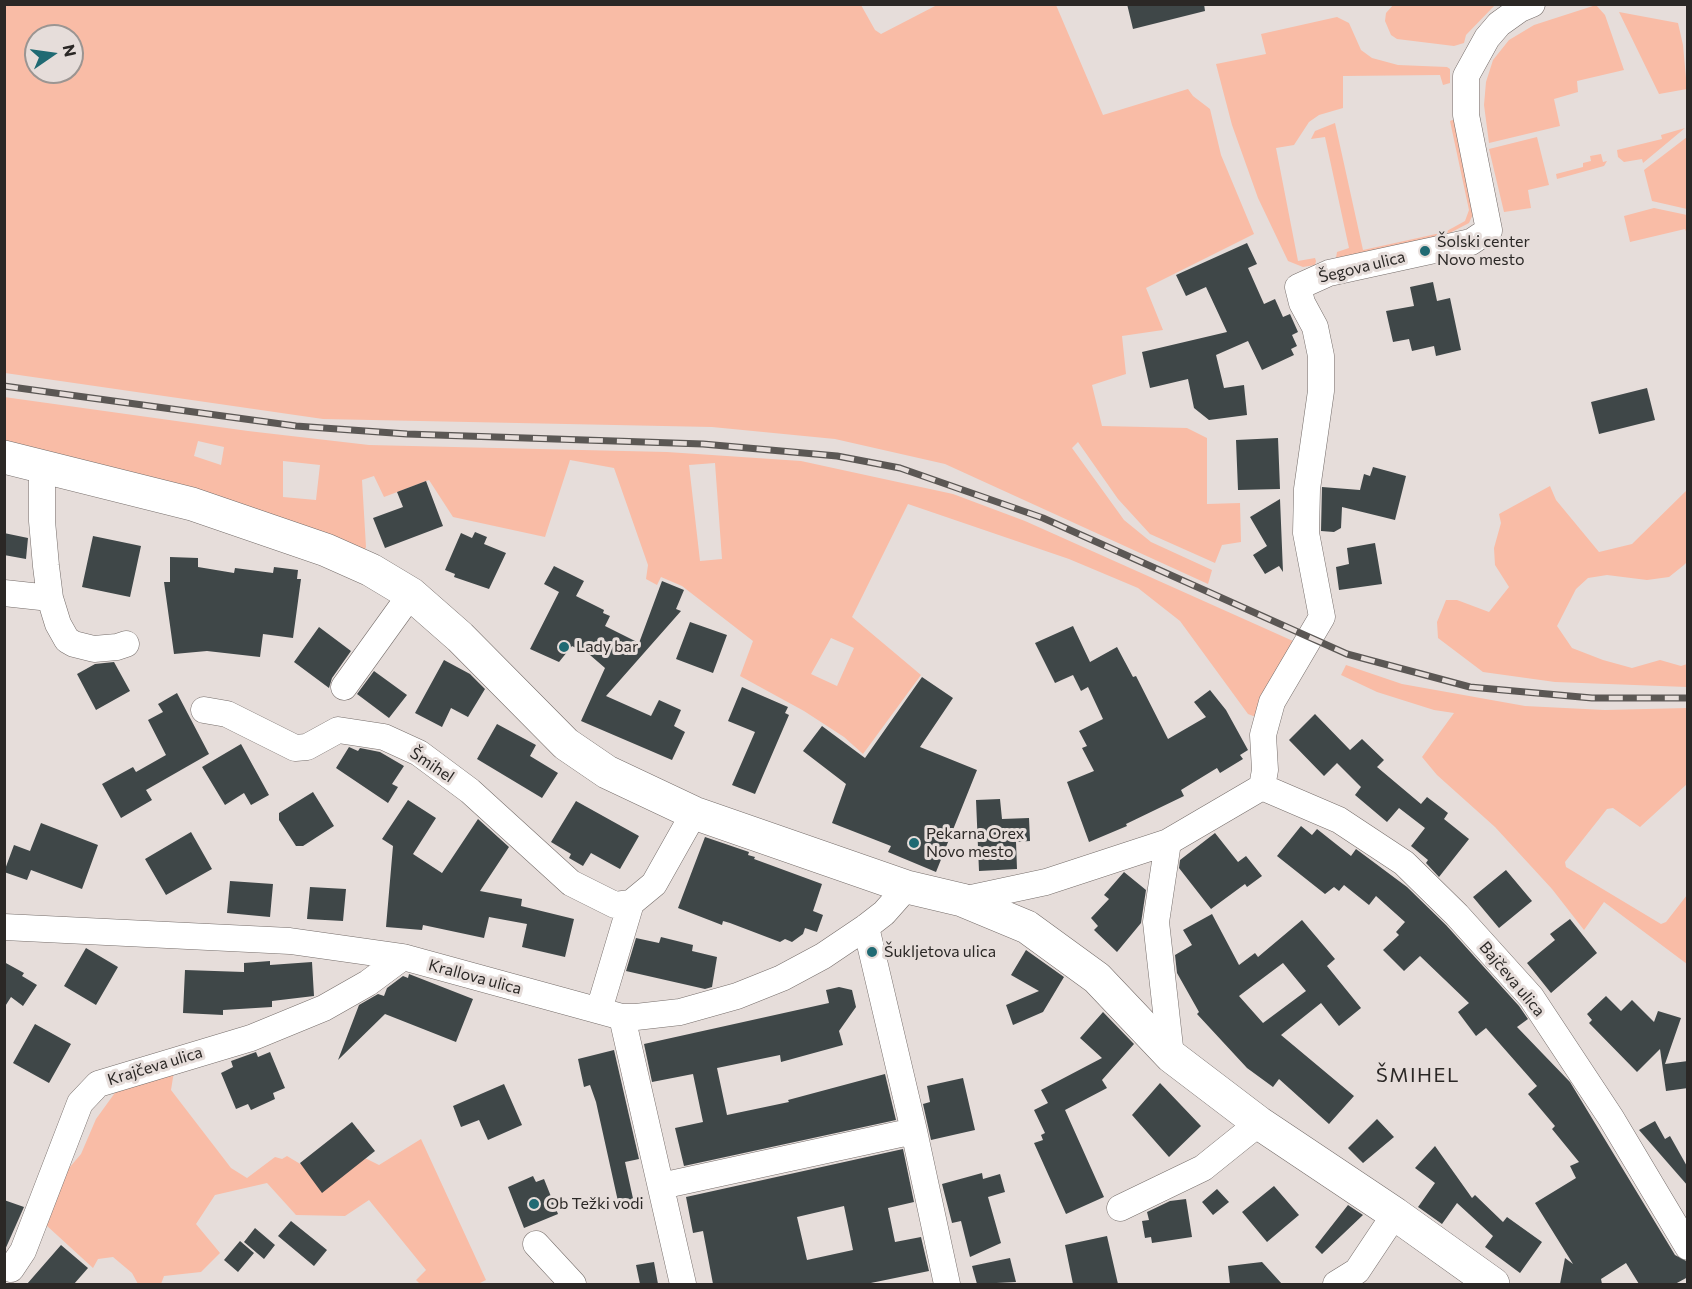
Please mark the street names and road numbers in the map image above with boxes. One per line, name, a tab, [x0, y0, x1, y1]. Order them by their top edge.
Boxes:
street label: Šegova ulica	[1317, 247, 1407, 287]
street label: Šmihel	[406, 743, 458, 787]
street label: Bajčeva ulica	[1475, 938, 1549, 1020]
street label: Krallova ulica	[426, 955, 524, 999]
street label: Krajčeva ulica	[105, 1042, 205, 1090]

